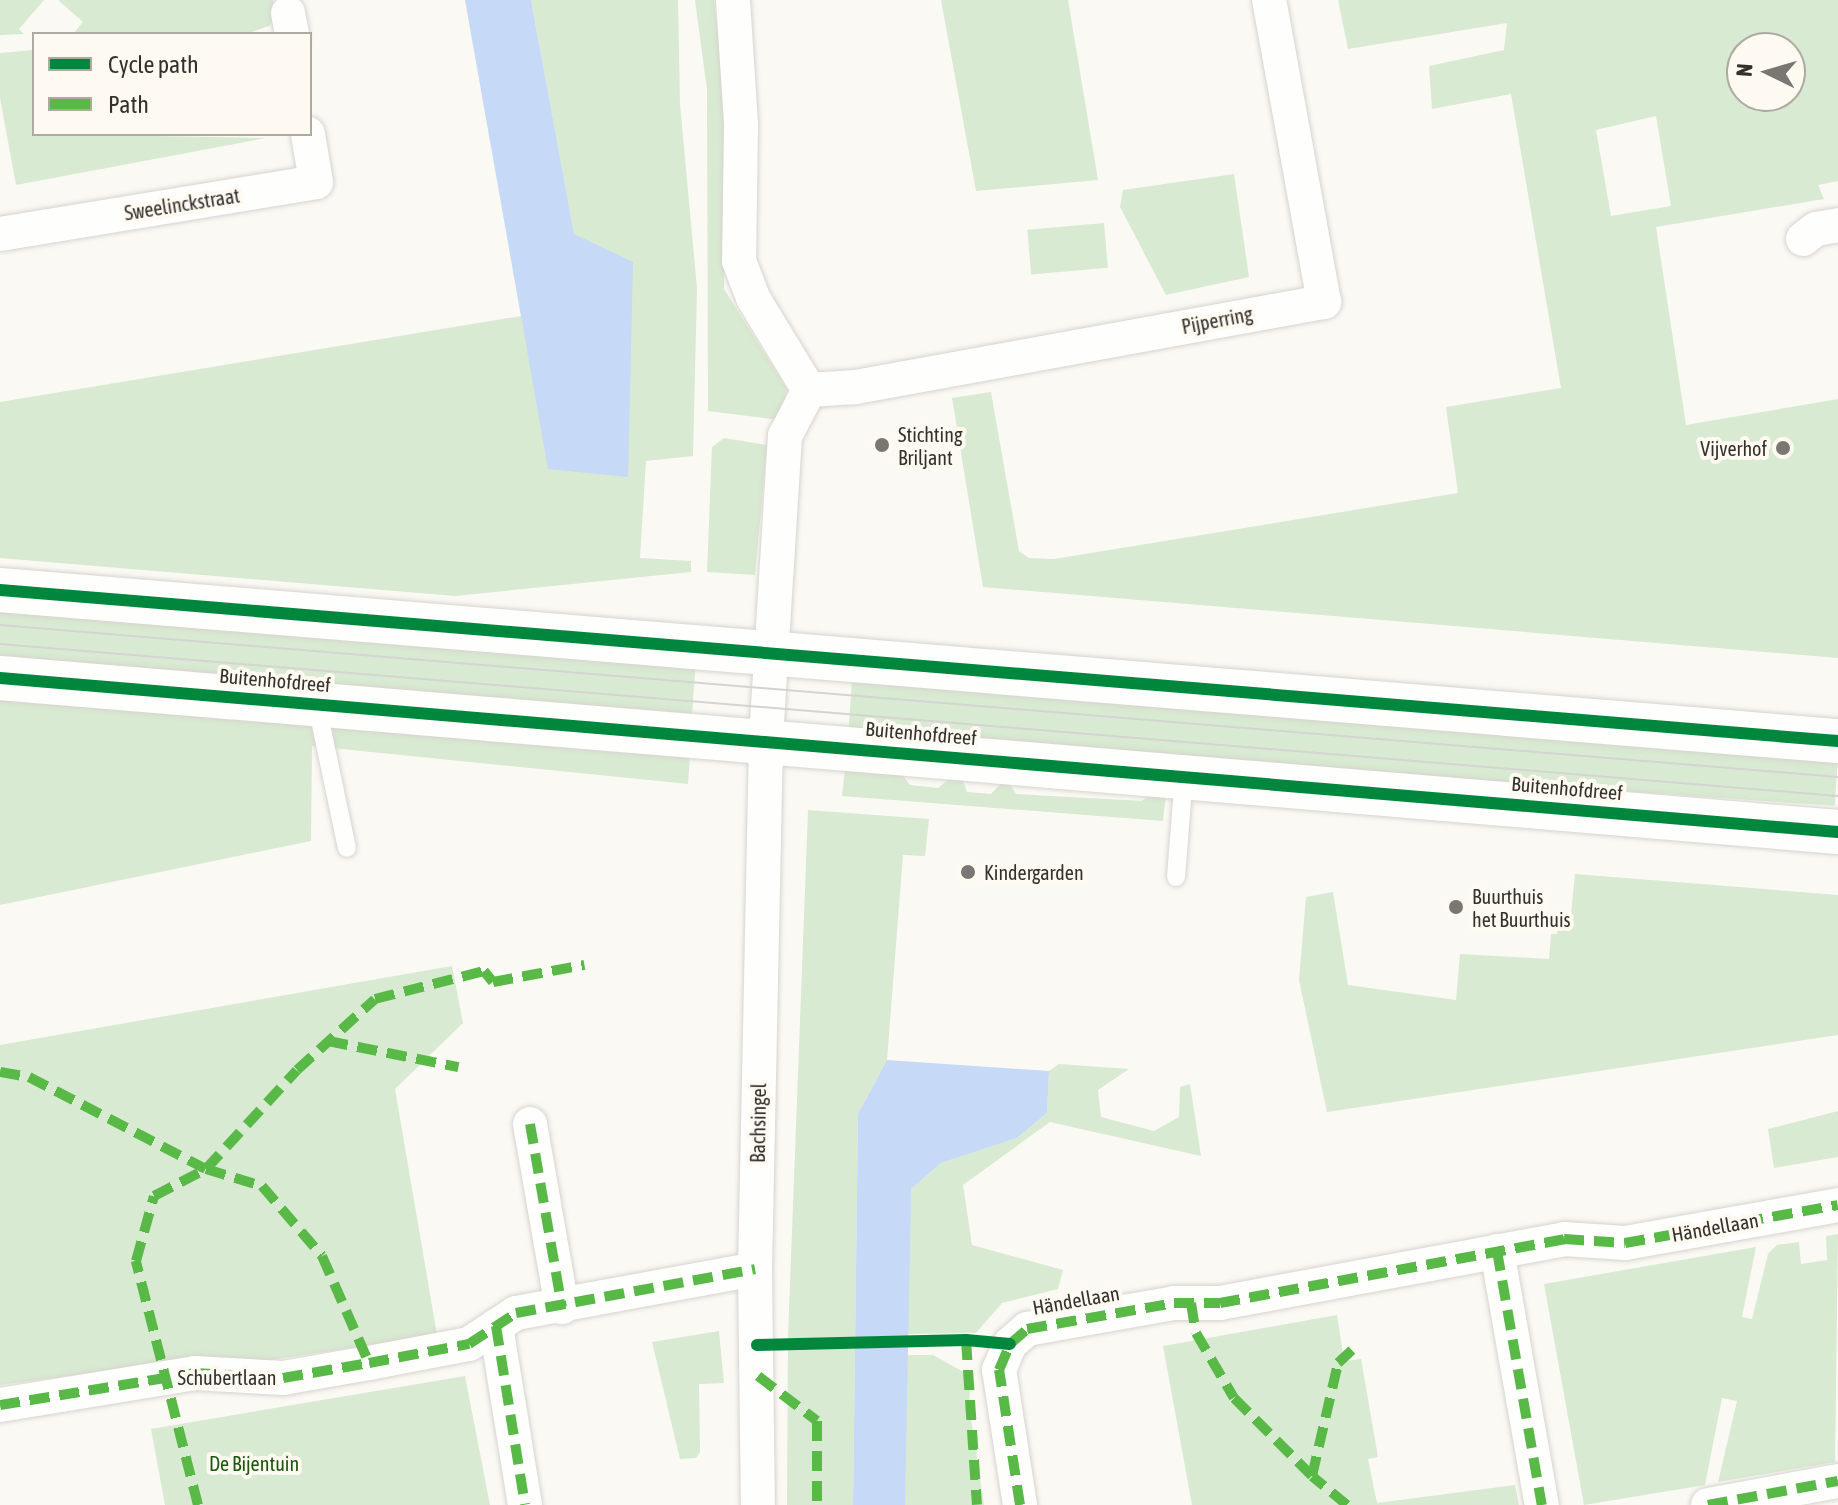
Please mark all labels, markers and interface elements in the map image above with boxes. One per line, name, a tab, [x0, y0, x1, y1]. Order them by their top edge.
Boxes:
legend	[32, 32, 312, 136]
north arrow	[1726, 32, 1806, 112]
text: Cycle path	[108, 51, 199, 78]
text: N	[1731, 62, 1758, 78]
text: Path	[108, 91, 149, 118]
street label: Sweelinckstraat	[123, 183, 241, 225]
street label: Pijperring	[1179, 301, 1255, 339]
place label: Stichting Briljant	[898, 422, 963, 469]
marker: Stichting Briljant	[873, 436, 891, 454]
place label: Vijverhof	[1700, 436, 1767, 460]
marker: Vijverhof	[1774, 439, 1792, 457]
street label: Buitenhofdreef	[218, 663, 332, 697]
street label: Buitenhofdreef	[864, 716, 978, 750]
street label: Buitenhofdreef	[1510, 771, 1624, 805]
place label: Kindergarden	[984, 860, 1084, 884]
marker: Kindergarden	[959, 863, 977, 881]
place label: Buurthuis het Buurthuis	[1472, 884, 1571, 931]
marker: Buurthuis het Buurthuis	[1447, 898, 1465, 916]
street label: Bachsingel	[745, 1083, 771, 1163]
street label: Händellaan	[1670, 1208, 1760, 1246]
street label: Händellaan	[1031, 1281, 1121, 1319]
street label: Schubertlaan	[178, 1365, 276, 1389]
park label: De Bijentuin	[209, 1451, 299, 1475]

